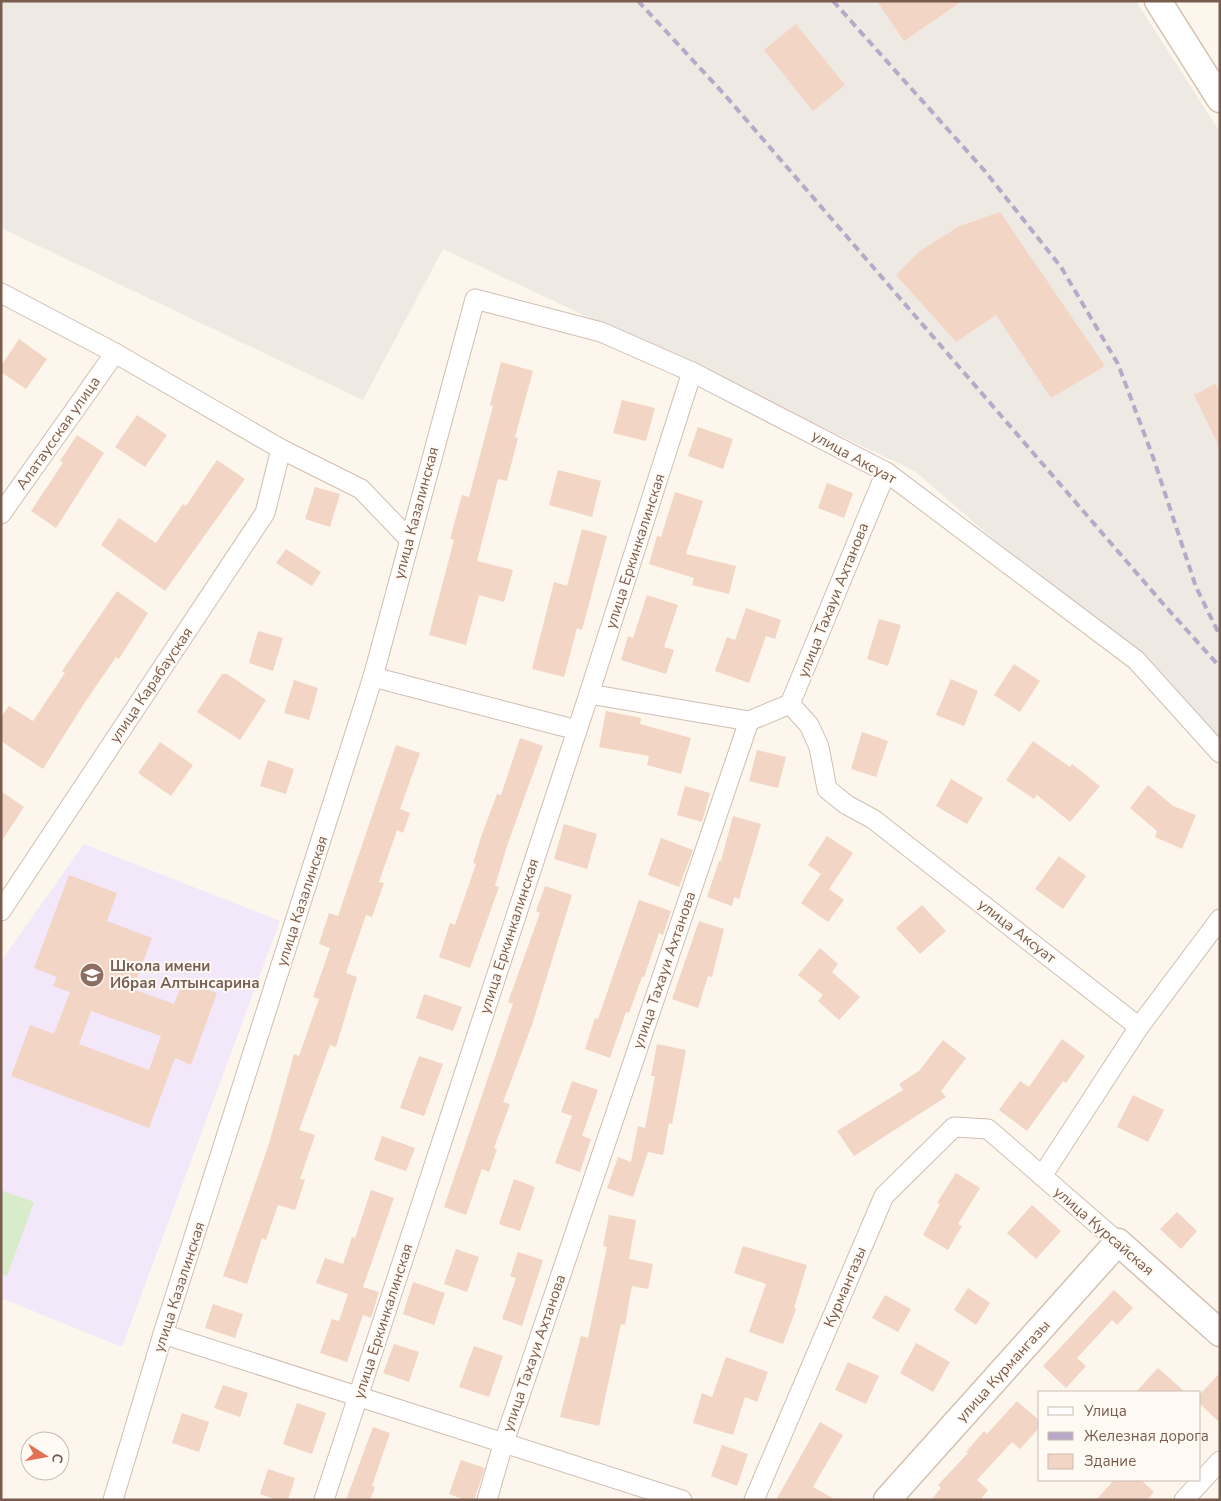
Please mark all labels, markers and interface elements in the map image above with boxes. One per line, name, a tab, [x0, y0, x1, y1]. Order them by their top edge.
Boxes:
street label: Алатаусская улица	[11, 372, 105, 494]
street label: улица Аксуат	[808, 425, 900, 489]
street label: улица Казалинская	[389, 445, 443, 581]
street label: улица Еркинкалинская	[600, 471, 670, 631]
street label: улица Тахауи Ахтанова	[793, 520, 873, 680]
street label: улица Карабауская	[105, 623, 197, 747]
street label: улица Казалинская	[271, 833, 333, 969]
street label: улица Еркинкалинская	[474, 856, 544, 1016]
street label: улица Тахауи Ахтанова	[628, 889, 700, 1051]
street label: улица Аксуат	[974, 894, 1060, 968]
place label: Школа имени Ибрая Алтынсарина	[110, 956, 260, 993]
school or university icon: Школа имени Ибрая Алтынсарина	[79, 962, 105, 988]
street label: улица Курсайская	[1050, 1182, 1158, 1280]
street label: улица Казалинская	[148, 1219, 210, 1355]
street label: улица Еркинкалинская	[348, 1241, 418, 1401]
street label: Курмангазы	[819, 1244, 871, 1330]
street label: улица Тахауи Ахтанова	[498, 1272, 570, 1434]
street label: улица Курмангазы	[952, 1315, 1054, 1427]
legend	[1038, 1391, 1201, 1481]
text: Улица	[1083, 1401, 1127, 1421]
text: Железная дорога	[1084, 1426, 1209, 1446]
north arrow	[20, 1431, 70, 1481]
text: Здание	[1084, 1451, 1136, 1471]
text: С	[47, 1452, 68, 1465]

